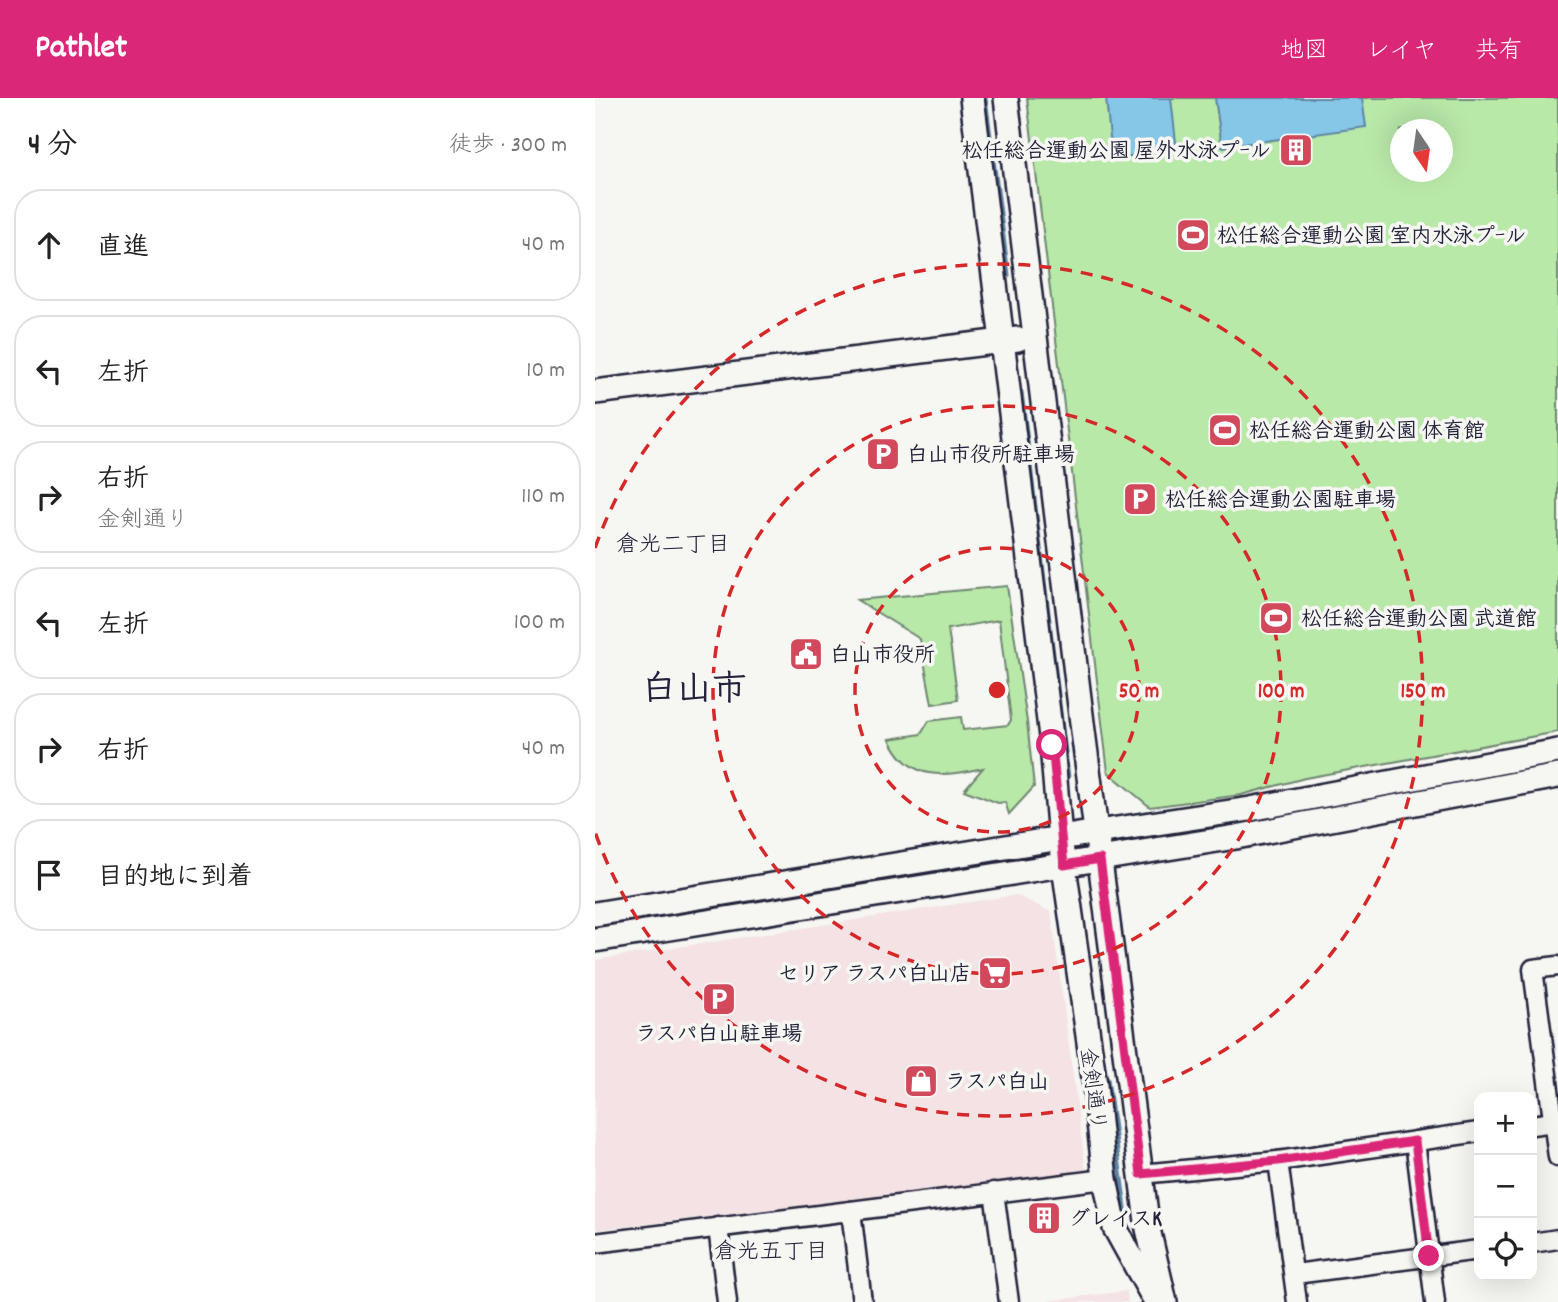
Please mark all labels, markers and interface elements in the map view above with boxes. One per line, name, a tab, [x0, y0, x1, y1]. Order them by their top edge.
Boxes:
text: Pathlet	[35, 26, 127, 73]
text: 地図	[1280, 35, 1328, 69]
text: レイヤ	[1366, 35, 1437, 69]
text: 共有	[1475, 35, 1523, 69]
north arrow	[1390, 119, 1453, 182]
text: 4 分	[28, 126, 77, 169]
text: 徒歩 · 300 m	[449, 130, 567, 163]
building icon: 松任総合運動公園 屋外水泳プｰル	[1277, 131, 1315, 169]
place label: 松任総合運動公園 屋外水泳プｰル	[962, 138, 1271, 168]
sports icon: 松任総合運動公園 室内水泳プｰル	[1174, 216, 1212, 254]
place label: 松任総合運動公園 室内水泳プｰル	[1217, 223, 1526, 253]
icon: ahead	[30, 226, 68, 264]
text: 40 m	[522, 229, 565, 262]
text: 直進	[97, 230, 149, 267]
icon: left	[30, 352, 68, 390]
text: 10 m	[526, 355, 565, 388]
text: 左折	[97, 356, 149, 393]
sports icon: 松任総合運動公園 体育館	[1206, 411, 1244, 449]
place label: 松任総合運動公園 体育館	[1249, 418, 1485, 448]
parking icon: 白山市役所駐車場	[864, 435, 902, 473]
place label: 白山市役所駐車場	[907, 442, 1075, 472]
text: 右折	[97, 462, 149, 499]
icon: right	[30, 478, 68, 516]
parking icon: 松任総合運動公園駐車場	[1121, 480, 1159, 518]
text: 110 m	[521, 481, 565, 514]
place label: 松任総合運動公園駐車場	[1165, 487, 1396, 517]
text: 金剣通り	[97, 505, 189, 538]
district label: 倉光二丁目	[616, 530, 731, 563]
sports icon: 松任総合運動公園 武道館	[1257, 599, 1295, 637]
icon: left	[30, 604, 68, 642]
place label: 松任総合運動公園 武道館	[1301, 606, 1537, 636]
text: 100 m	[514, 607, 565, 640]
text: 左折	[97, 608, 149, 645]
public building icon: 白山市役所	[787, 635, 825, 673]
place label: 白山市役所	[830, 642, 935, 672]
district label: 白山市	[641, 667, 747, 717]
centre of rings	[985, 678, 1009, 702]
text: 50 m	[1119, 678, 1159, 708]
text: 100 m	[1258, 678, 1304, 708]
text: 150 m	[1400, 678, 1446, 708]
route start	[1036, 729, 1067, 760]
icon: right	[30, 730, 68, 768]
text: 40 m	[522, 733, 565, 766]
text: 右折	[97, 734, 149, 771]
icon: arrive	[30, 856, 68, 894]
text: 目的地に到着	[97, 860, 253, 897]
supermarket icon: セリア ラスパ白山店	[976, 954, 1014, 992]
place label: セリア ラスパ白山店	[778, 961, 971, 991]
parking icon: ラスパ白山駐車場	[700, 980, 738, 1018]
place label: ラスパ白山駐車場	[635, 1021, 803, 1051]
street label: 金剣通り	[1070, 1046, 1112, 1133]
shop icon: ラスパ白山	[902, 1062, 940, 1100]
place label: ラスパ白山	[945, 1069, 1049, 1099]
map controls	[1474, 1092, 1537, 1281]
button: +	[1474, 1092, 1537, 1155]
button: −	[1474, 1155, 1537, 1218]
building icon: グレイスK	[1025, 1199, 1063, 1237]
place label: グレイスK	[1069, 1206, 1162, 1236]
button: locate	[1474, 1218, 1537, 1281]
district label: 倉光五丁目	[714, 1237, 829, 1270]
route end	[1413, 1240, 1444, 1271]

